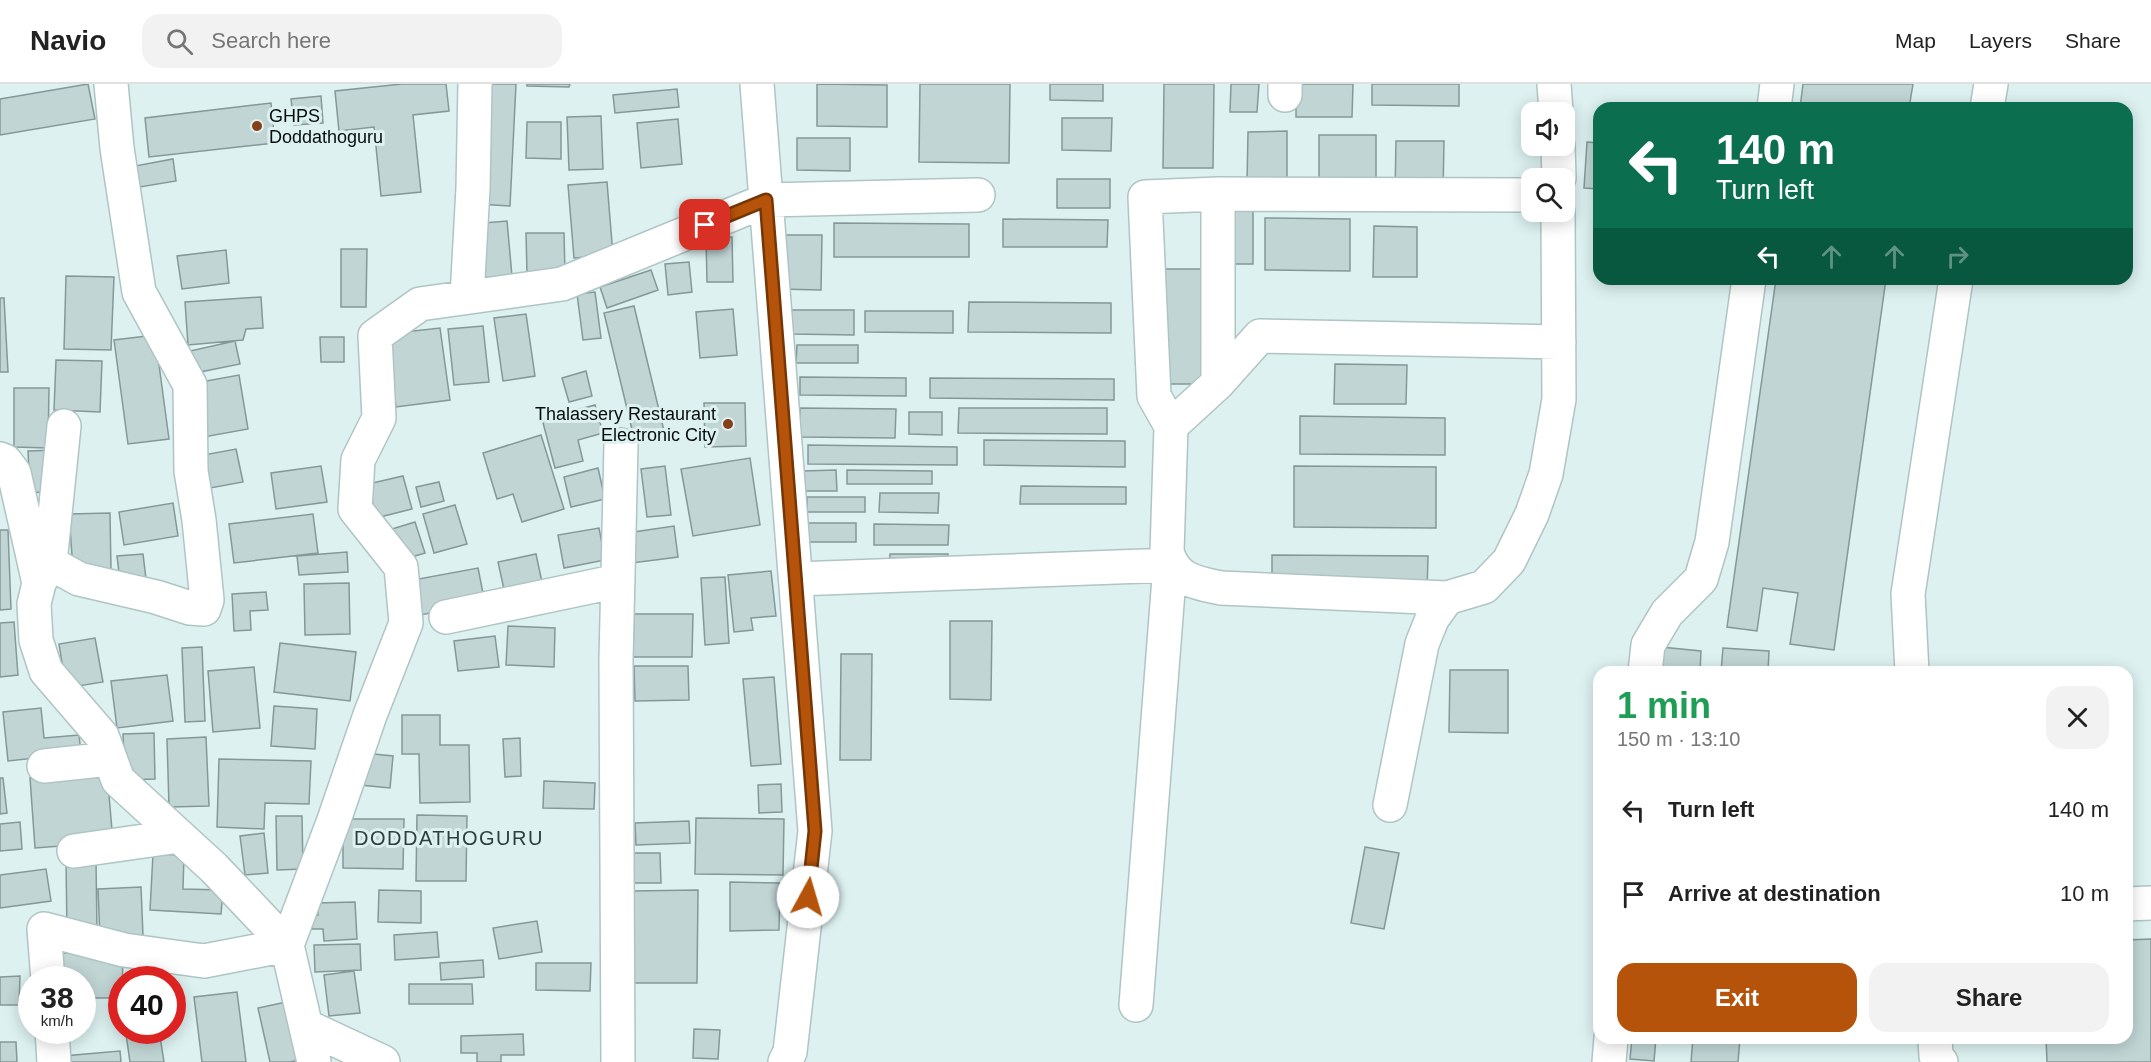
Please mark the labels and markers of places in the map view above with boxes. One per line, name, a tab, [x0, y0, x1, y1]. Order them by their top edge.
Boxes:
place label: GHPS Doddathoguru	[269, 106, 383, 147]
marker: GHPS Doddathoguru	[250, 119, 264, 133]
pin	[679, 199, 730, 250]
place label: Thalassery Restaurant Electronic City	[535, 404, 716, 445]
marker: Thalassery Restaurant Electronic City	[721, 417, 735, 431]

